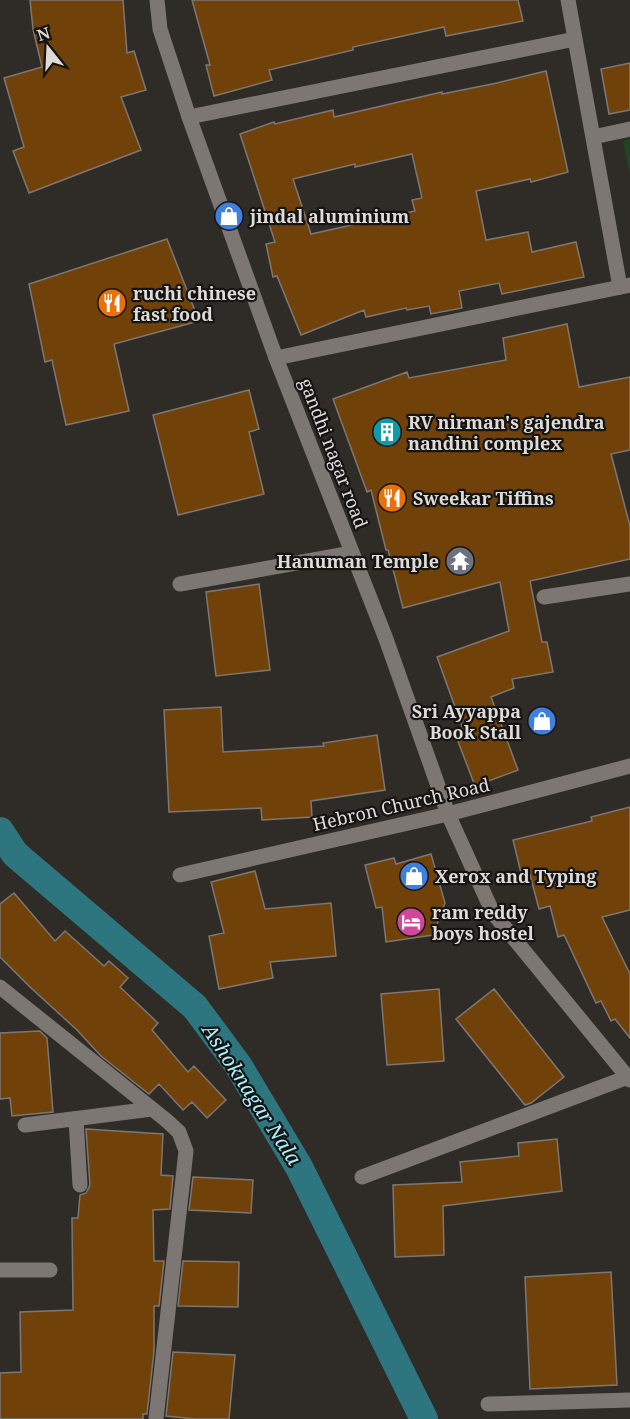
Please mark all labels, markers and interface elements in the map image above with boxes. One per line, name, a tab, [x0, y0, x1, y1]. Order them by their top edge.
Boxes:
north arrow	[18, 18, 78, 78]
text: N	[34, 21, 53, 46]
shop icon: jindal aluminium	[213, 200, 245, 232]
place label: jindal aluminium	[249, 204, 410, 228]
place label: ruchi chinese fast food	[133, 281, 256, 326]
restaurant icon: ruchi chinese fast food	[96, 287, 128, 319]
street label: gandhi nagar road	[294, 374, 374, 532]
place label: RV nirman's gajendra nandini complex	[408, 410, 605, 455]
building icon: RV nirman's gajendra nandini complex	[371, 416, 403, 448]
restaurant icon: Sweekar Tiffins	[376, 482, 408, 514]
place label: Sweekar Tiffins	[413, 486, 554, 510]
temple icon: Hanuman Temple	[444, 545, 476, 577]
place label: Hanuman Temple	[277, 549, 439, 573]
place label: Sri Ayyappa Book Stall	[412, 699, 522, 744]
shop icon: Sri Ayyappa Book Stall	[526, 705, 558, 737]
street label: Hebron Church Road	[310, 772, 492, 836]
shop icon: Xerox and Typing	[398, 860, 430, 892]
place label: Xerox and Typing	[435, 864, 598, 888]
place label: ram reddy boys hostel	[432, 900, 534, 945]
hotel icon: ram reddy boys hostel	[395, 906, 427, 938]
water label: Ashoknagar Nala	[195, 1016, 308, 1170]

